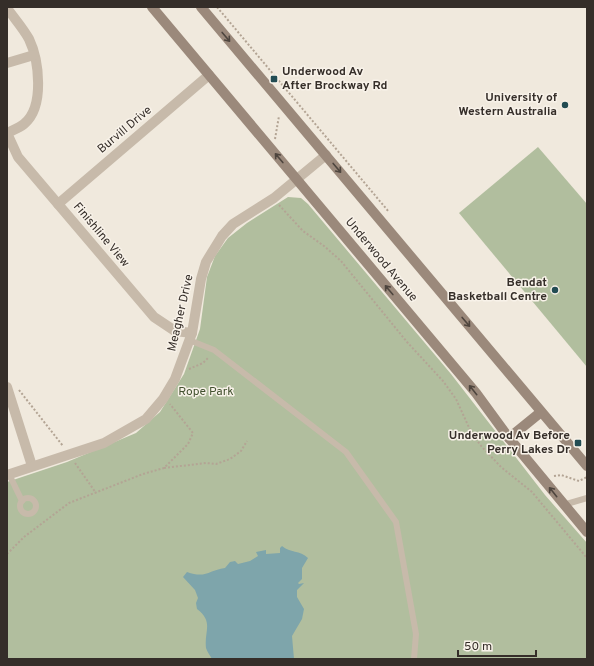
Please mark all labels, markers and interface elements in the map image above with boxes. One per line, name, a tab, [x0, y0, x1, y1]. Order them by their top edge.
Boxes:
one-way arrow	[222, 32, 231, 42]
place label: Underwood Av After Brockway Rd	[282, 64, 387, 94]
marker: Underwood Av After Brockway Rd	[269, 74, 279, 84]
place label: University of Western Australia	[458, 90, 558, 120]
marker: University of Western Australia	[560, 100, 570, 110]
street label: Burvill Drive	[94, 103, 156, 157]
one-way arrow	[274, 153, 283, 163]
one-way arrow	[333, 163, 342, 174]
street label: Finishline View	[69, 199, 133, 271]
street label: Underwood Avenue	[341, 215, 421, 305]
street label: Meagher Drive	[164, 273, 198, 353]
place label: Bendat Basketball Centre	[448, 275, 547, 305]
one-way arrow	[385, 285, 394, 295]
marker: Bendat Basketball Centre	[550, 285, 560, 295]
one-way arrow	[461, 316, 470, 327]
park label: Rope Park	[178, 384, 234, 400]
one-way arrow	[468, 384, 477, 395]
place label: Underwood Av Before Perry Lakes Dr	[449, 428, 570, 458]
marker: Underwood Av Before Perry Lakes Dr	[573, 438, 583, 448]
one-way arrow	[548, 486, 557, 497]
scale bar	[458, 632, 536, 658]
text: 50 m	[464, 639, 492, 655]

